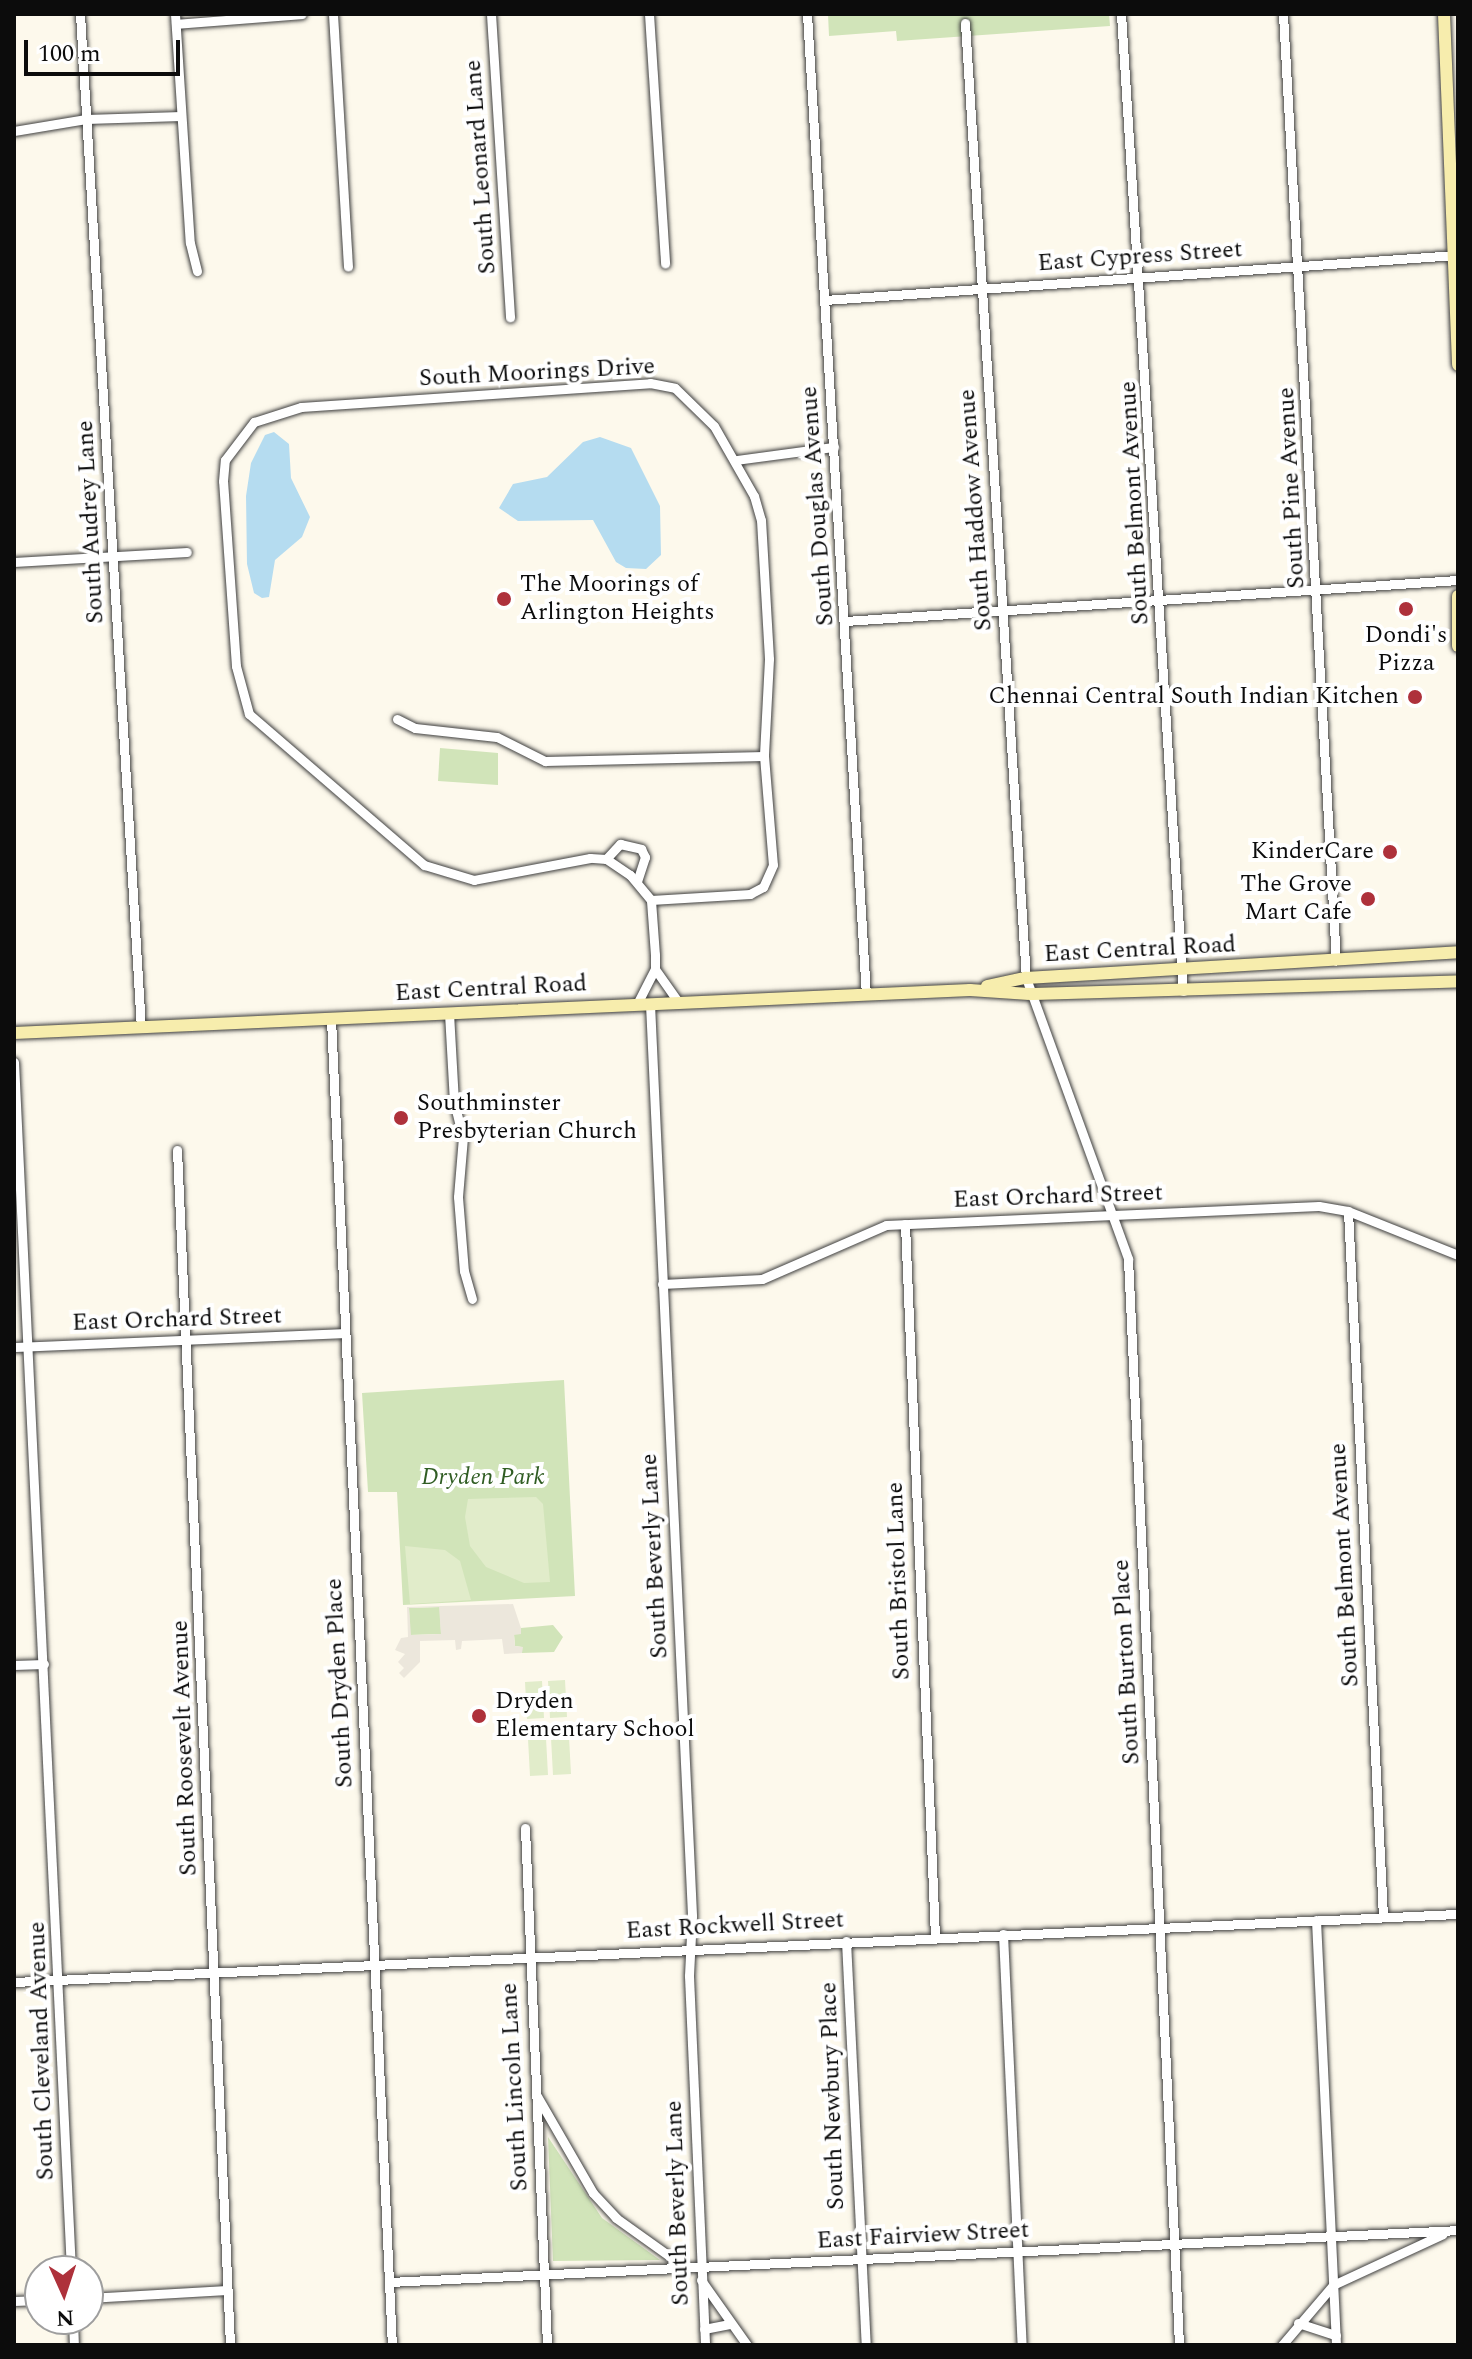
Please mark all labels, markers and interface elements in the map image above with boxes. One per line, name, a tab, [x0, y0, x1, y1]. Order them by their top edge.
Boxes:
scale bar	[28, 24, 184, 74]
text: 100 m	[38, 36, 101, 72]
street label: South Leonard Lane	[459, 59, 503, 275]
street label: East Cypress Street	[1037, 235, 1243, 279]
street label: South Moorings Drive	[418, 352, 656, 394]
street label: South Belmont Avenue	[1114, 380, 1156, 626]
street label: South Douglas Avenue	[795, 385, 841, 627]
street label: South Pine Avenue	[1272, 387, 1312, 589]
street label: South Haddow Avenue	[953, 388, 999, 632]
street label: South Audrey Lane	[71, 420, 111, 624]
place label: The Moorings of Arlington Heights	[520, 571, 715, 627]
marker: The Moorings of Arlington Heights	[495, 590, 513, 608]
marker: Dondi's Pizza	[1397, 600, 1415, 618]
place label: Dondi's Pizza	[1365, 622, 1447, 678]
place label: Chennai Central South Indian Kitchen	[989, 683, 1399, 711]
marker: Chennai Central South Indian Kitchen	[1406, 688, 1424, 706]
place label: KinderCare	[1251, 838, 1374, 866]
marker: KinderCare	[1381, 843, 1399, 861]
place label: The Grove Mart Cafe	[1240, 871, 1352, 927]
marker: The Grove Mart Cafe	[1359, 890, 1377, 908]
street label: East Central Road	[1043, 931, 1237, 969]
street label: East Central Road	[394, 970, 588, 1008]
place label: Southminster Presbyterian Church	[417, 1090, 637, 1146]
marker: Southminster Presbyterian Church	[392, 1109, 410, 1127]
street label: East Orchard Street	[953, 1179, 1163, 1215]
street label: East Orchard Street	[72, 1302, 282, 1338]
street label: South Belmont Avenue	[1324, 1442, 1366, 1688]
street label: South Beverly Lane	[635, 1453, 675, 1659]
park label: Dryden Park	[421, 1464, 545, 1492]
street label: South Bristol Lane	[881, 1482, 917, 1680]
street label: South Burton Place	[1107, 1559, 1147, 1765]
street label: South Dryden Place	[320, 1577, 360, 1789]
street label: South Roosevelt Avenue	[166, 1620, 204, 1876]
place label: Dryden Elementary School	[495, 1688, 695, 1744]
marker: Dryden Elementary School	[470, 1707, 488, 1725]
street label: East Rockwell Street	[625, 1906, 845, 1946]
street label: South Cleveland Avenue	[23, 1921, 61, 2181]
street label: South Newbury Place	[815, 1981, 851, 2211]
street label: South Lincoln Lane	[495, 1982, 535, 2192]
street label: South Beverly Lane	[660, 2100, 696, 2306]
street label: East Fairview Street	[816, 2216, 1030, 2256]
north arrow	[24, 2255, 104, 2335]
text: N	[55, 2301, 75, 2334]

